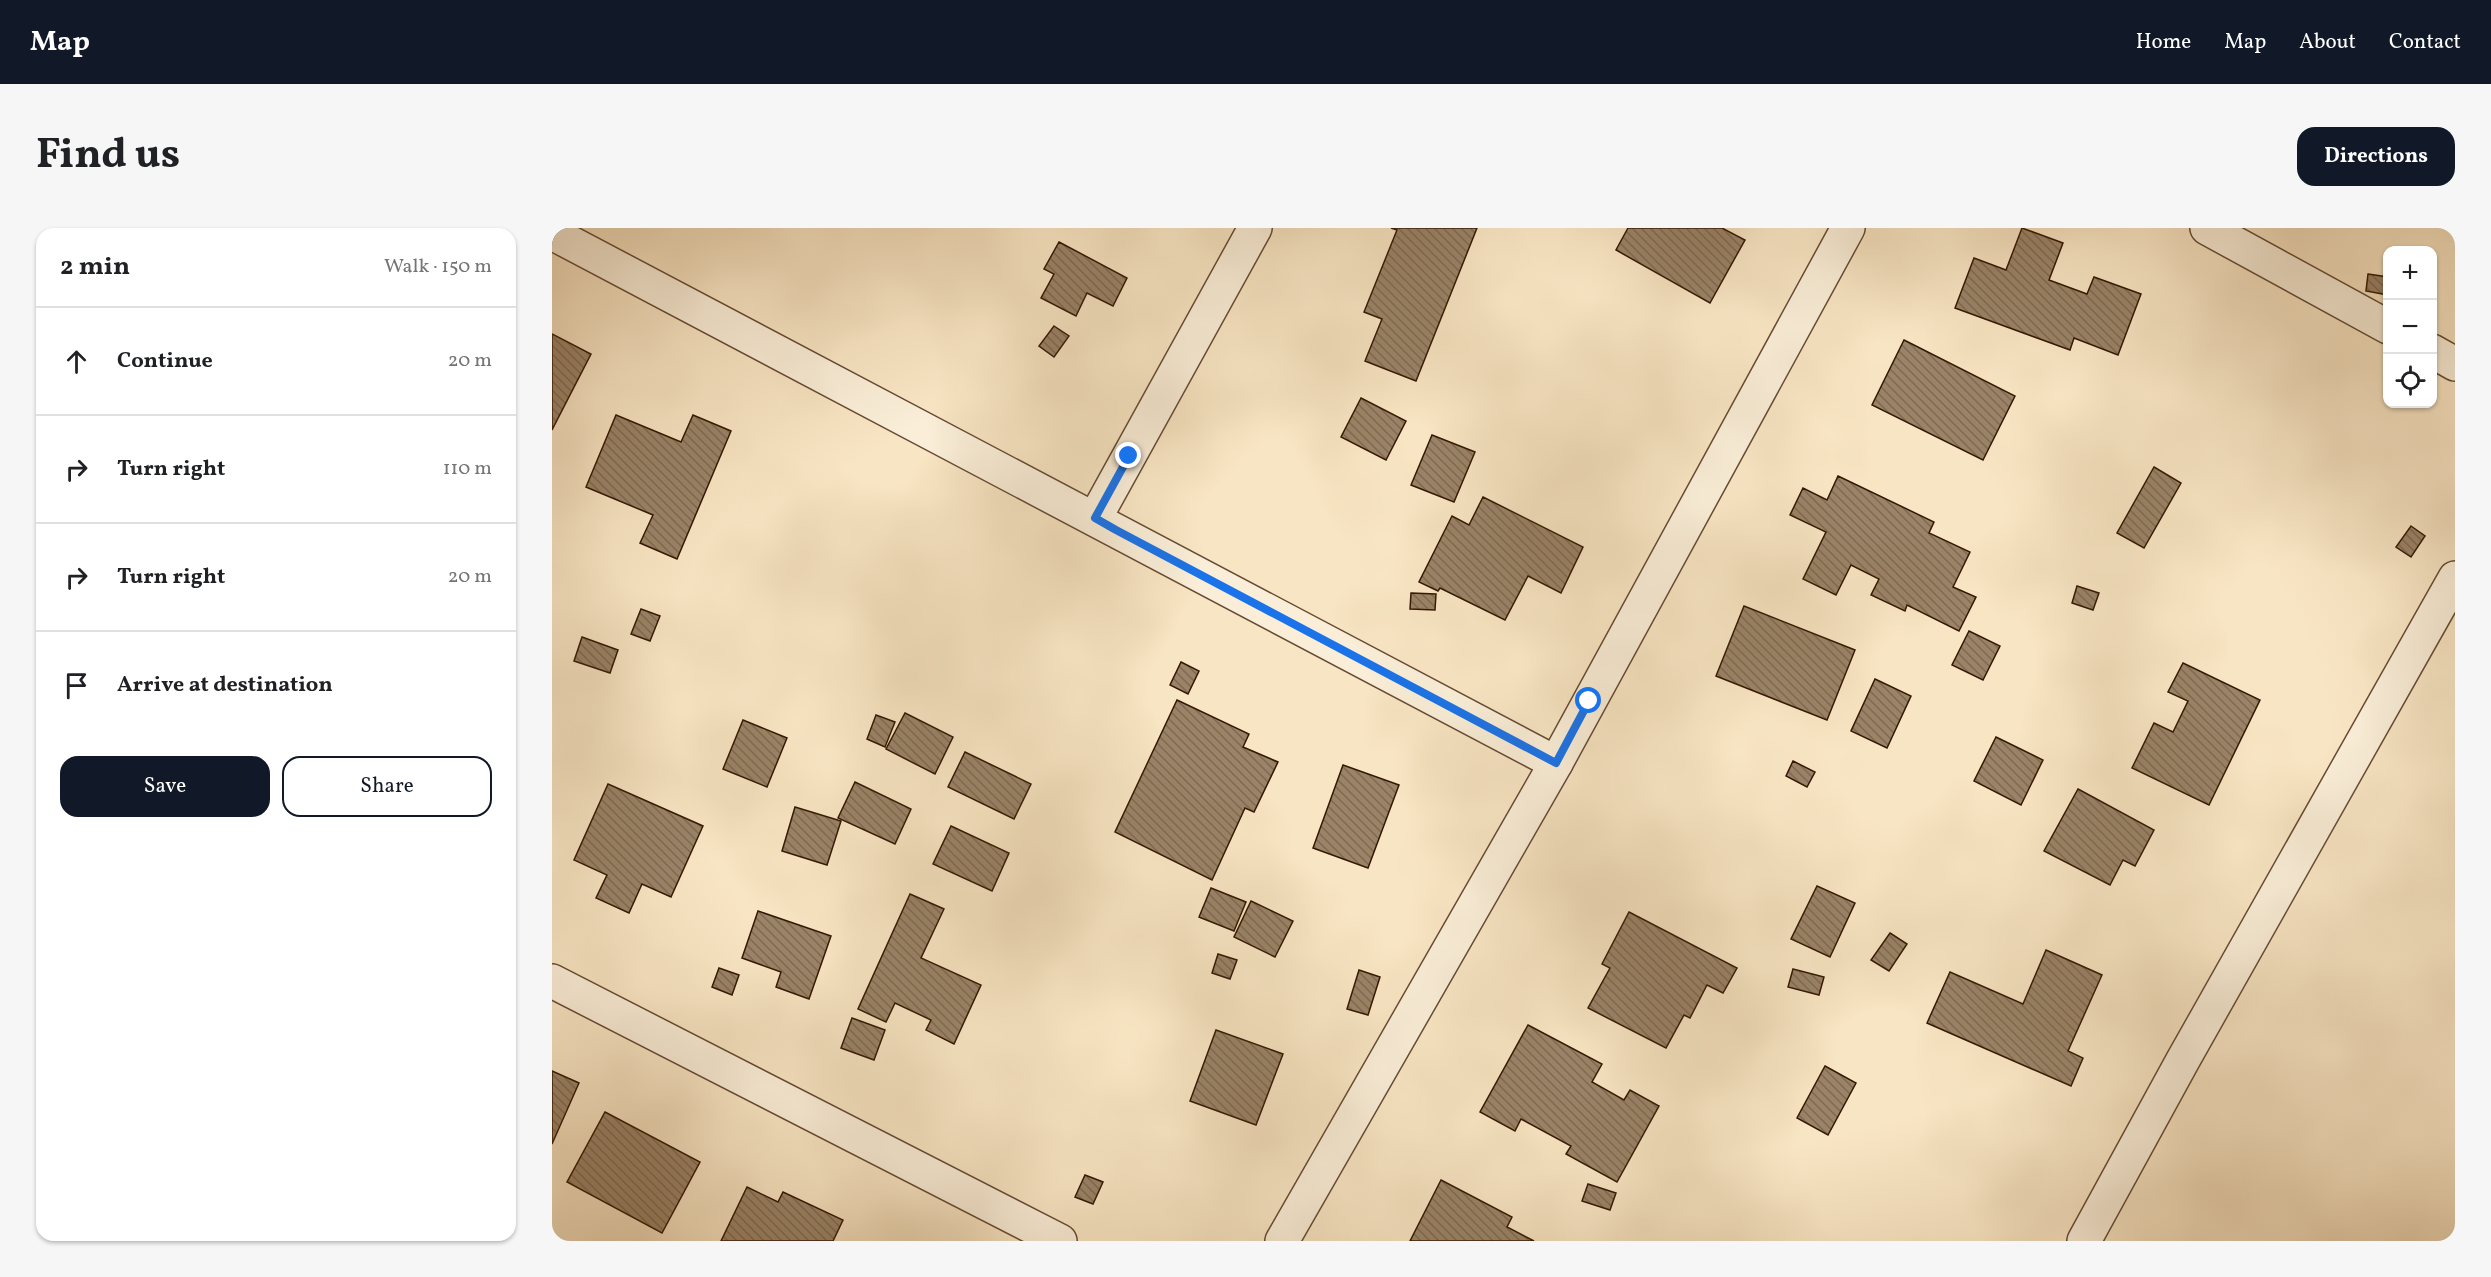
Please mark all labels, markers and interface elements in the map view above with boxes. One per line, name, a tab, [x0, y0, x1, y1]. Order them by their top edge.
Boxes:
text: Map	[30, 23, 90, 62]
text: Home	[2136, 28, 2191, 57]
text: Map	[2224, 28, 2266, 57]
text: About	[2299, 28, 2356, 57]
text: Contact	[2389, 28, 2461, 57]
text: Find us	[36, 127, 180, 186]
button: Directions	[2297, 127, 2455, 186]
map controls	[2383, 246, 2437, 408]
button: +	[2383, 246, 2437, 300]
text: 2 min	[60, 249, 130, 285]
text: Walk · 150 m	[384, 253, 492, 281]
button: −	[2383, 300, 2437, 354]
icon: ahead	[60, 345, 93, 378]
text: Continue	[117, 346, 213, 377]
text: 20 m	[448, 347, 492, 375]
button: locate	[2383, 354, 2437, 408]
route end	[1115, 442, 1141, 468]
icon: right	[60, 453, 93, 486]
text: Turn right	[117, 454, 225, 485]
text: 110 m	[443, 455, 492, 483]
icon: right	[60, 561, 93, 594]
text: Turn right	[117, 562, 225, 593]
text: 20 m	[448, 563, 492, 591]
icon: arrive	[60, 669, 93, 702]
text: Arrive at destination	[117, 670, 333, 701]
route start	[1575, 687, 1601, 713]
button: Save	[60, 756, 270, 817]
button: Share	[282, 756, 492, 817]

